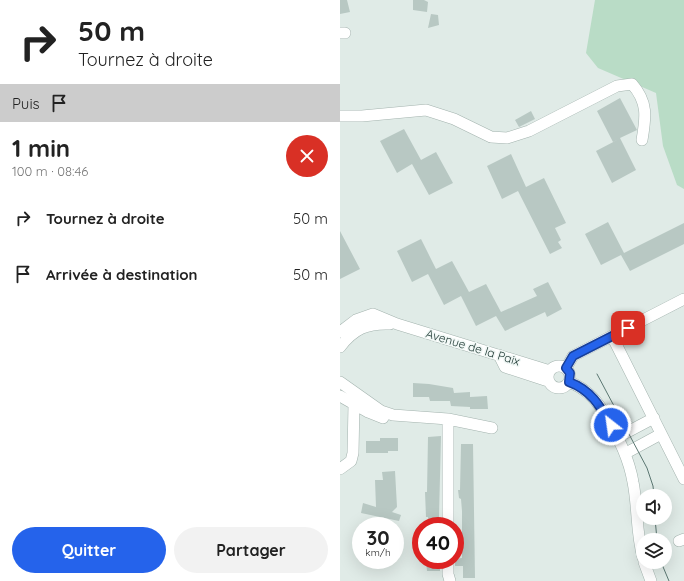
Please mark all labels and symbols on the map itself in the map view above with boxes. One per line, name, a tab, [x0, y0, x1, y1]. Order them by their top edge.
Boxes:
pin	[611, 311, 645, 345]
street label: Avenue de la Paix	[424, 326, 522, 369]
position arrow	[590, 404, 632, 446]
speed limit sign: 40	[412, 517, 464, 569]

